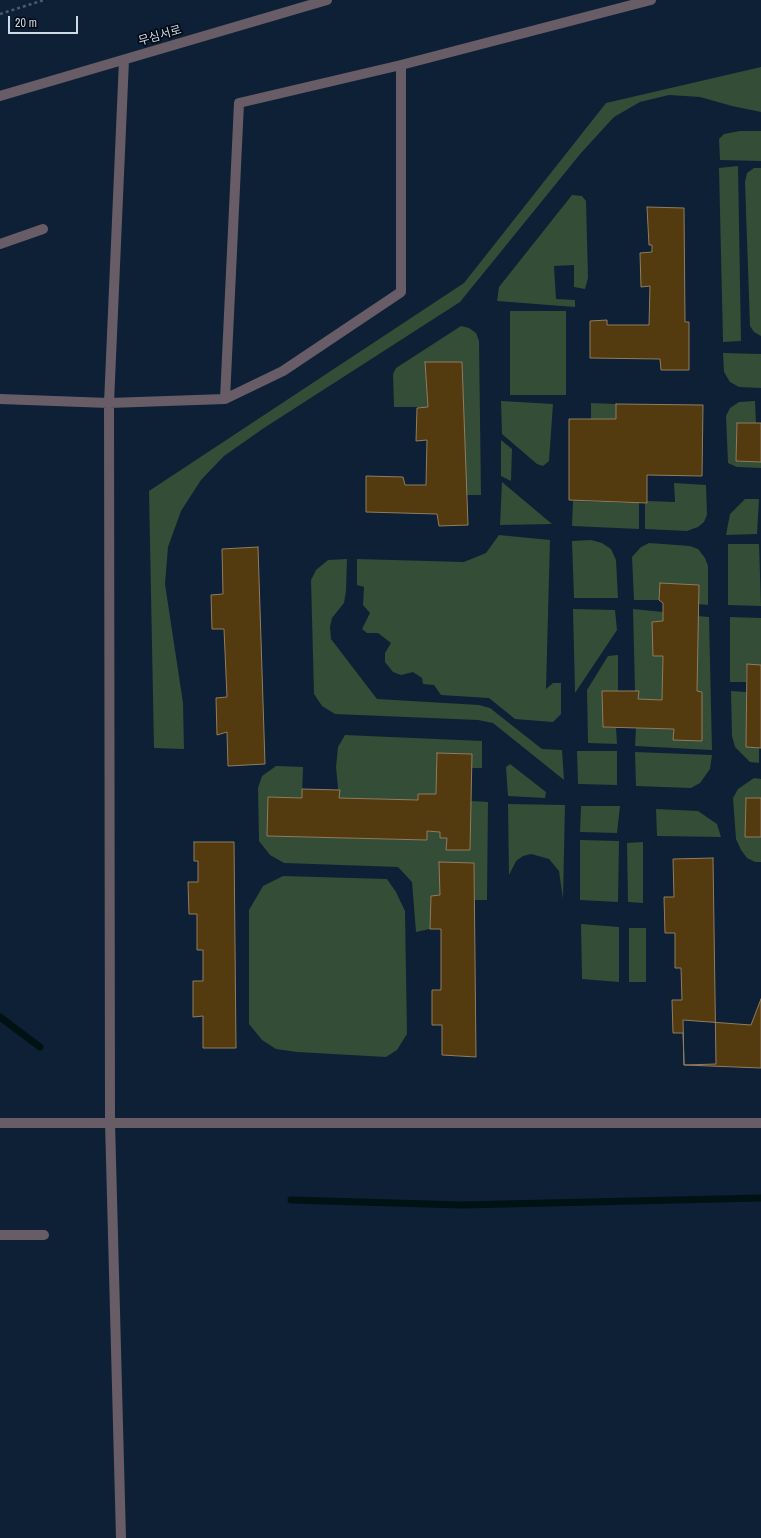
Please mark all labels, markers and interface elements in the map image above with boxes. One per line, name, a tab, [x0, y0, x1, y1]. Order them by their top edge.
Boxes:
scale bar	[10, 8, 80, 34]
text: 20 m	[15, 15, 37, 31]
street label: 무심서로	[137, 23, 183, 49]

